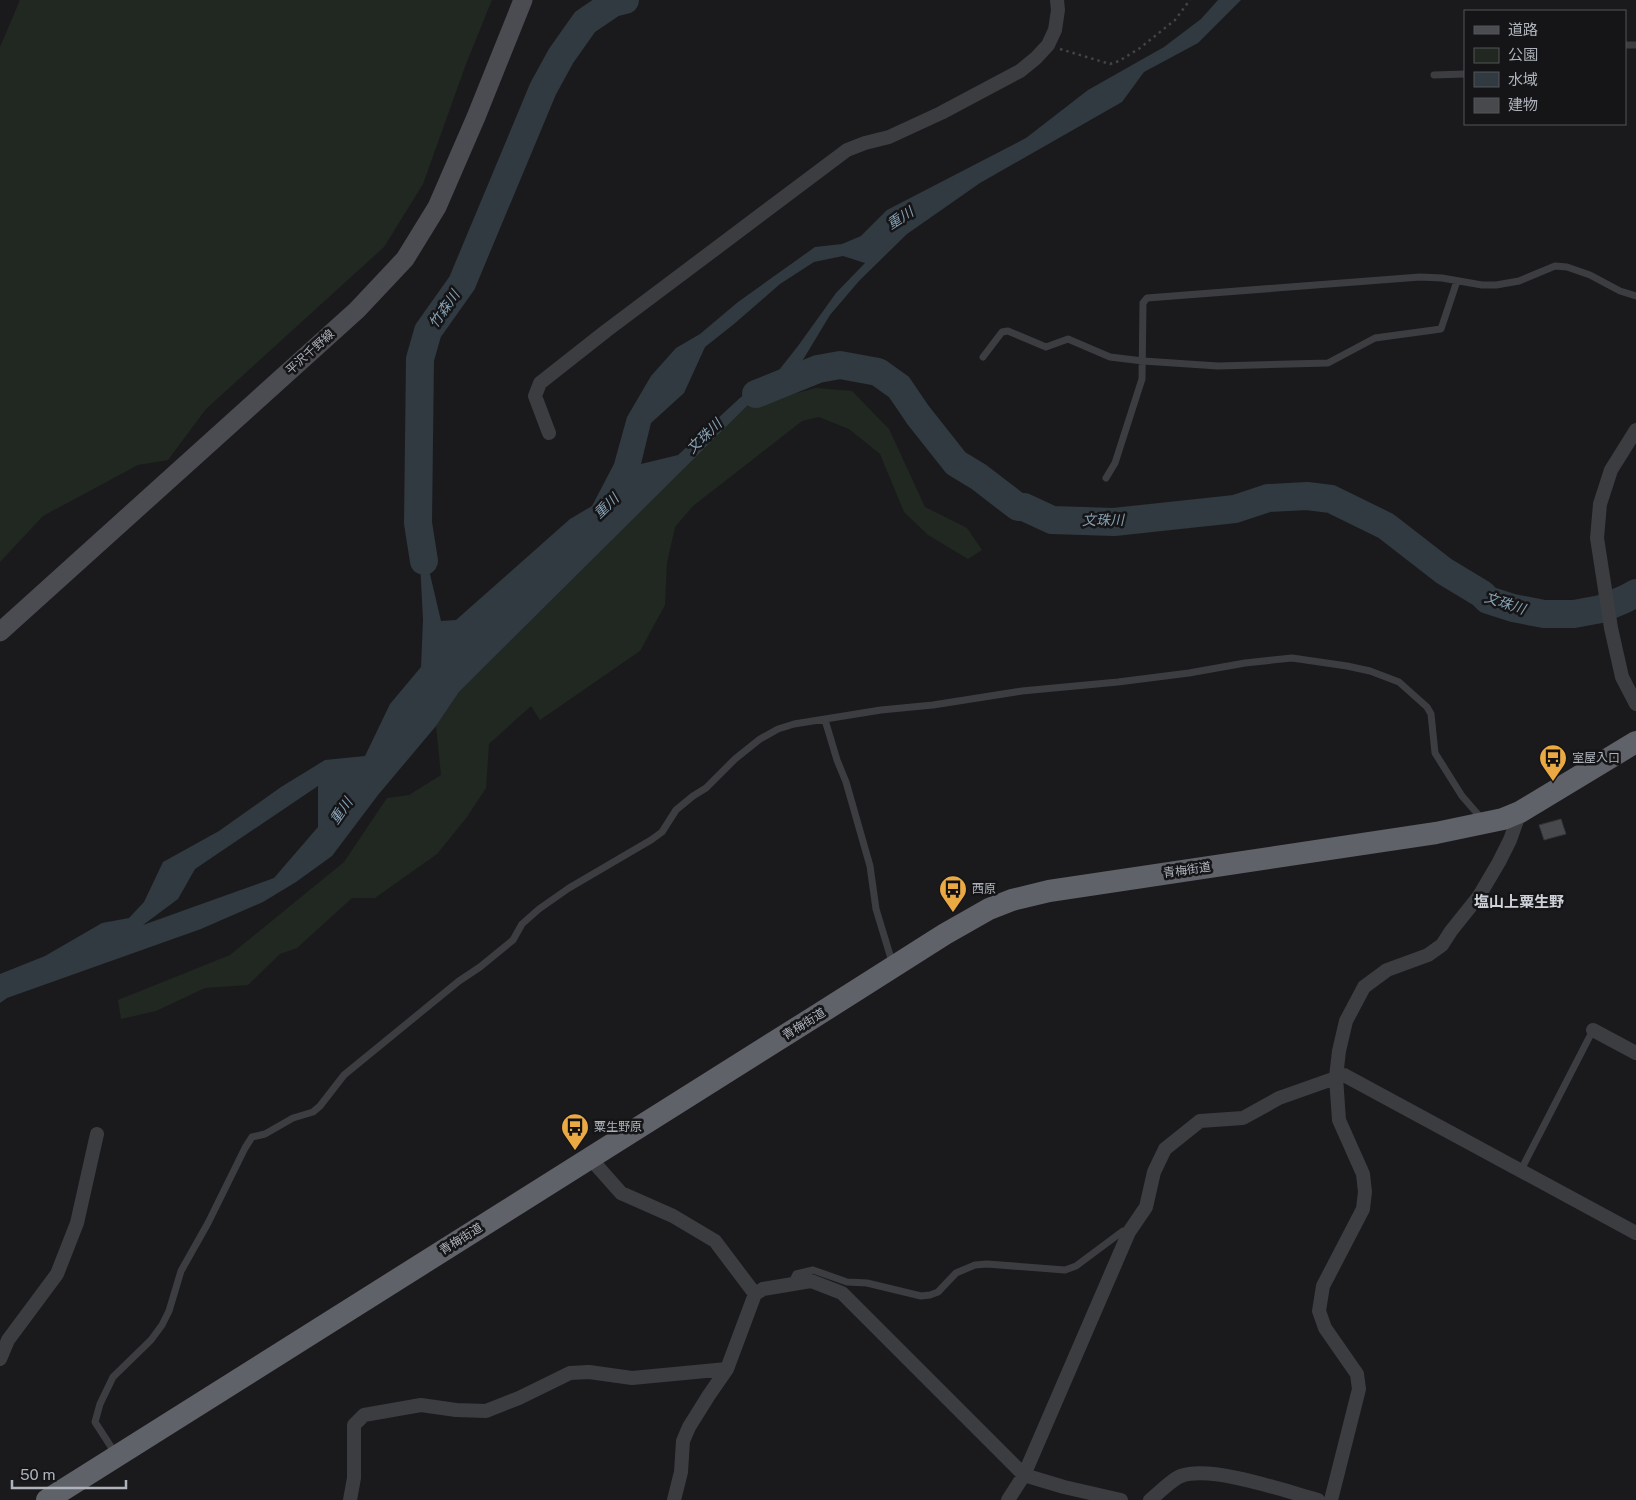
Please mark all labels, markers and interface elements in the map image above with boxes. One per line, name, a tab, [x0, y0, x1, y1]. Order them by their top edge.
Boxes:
legend	[1464, 10, 1626, 125]
text: 道路	[1508, 21, 1538, 38]
text: 公園	[1508, 46, 1538, 63]
text: 水域	[1508, 71, 1538, 88]
text: 建物	[1508, 96, 1538, 113]
water label: 重川	[884, 203, 918, 232]
water label: 竹森川	[425, 286, 464, 331]
street label: 平沢千野線	[283, 327, 337, 377]
water label: 文珠川	[683, 414, 726, 456]
water label: 重川	[590, 489, 623, 521]
water label: 文珠川	[1082, 512, 1126, 528]
water label: 文珠川	[1483, 589, 1529, 618]
bus stop icon: 室屋入口	[1538, 743, 1568, 782]
place label: 室屋入口	[1572, 751, 1620, 765]
water label: 重川	[326, 793, 357, 827]
street label: 青梅街道	[1162, 860, 1212, 880]
bus stop icon: 西原	[938, 874, 968, 913]
place label: 西原	[972, 882, 996, 896]
district label: 塩山上粟生野	[1474, 893, 1564, 910]
street label: 青梅街道	[780, 1005, 828, 1043]
bus stop icon: 粟生野原	[560, 1112, 590, 1151]
place label: 粟生野原	[594, 1120, 642, 1134]
street label: 青梅街道	[437, 1220, 485, 1258]
scale bar	[12, 1458, 126, 1490]
text: 50 m	[20, 1466, 55, 1483]

